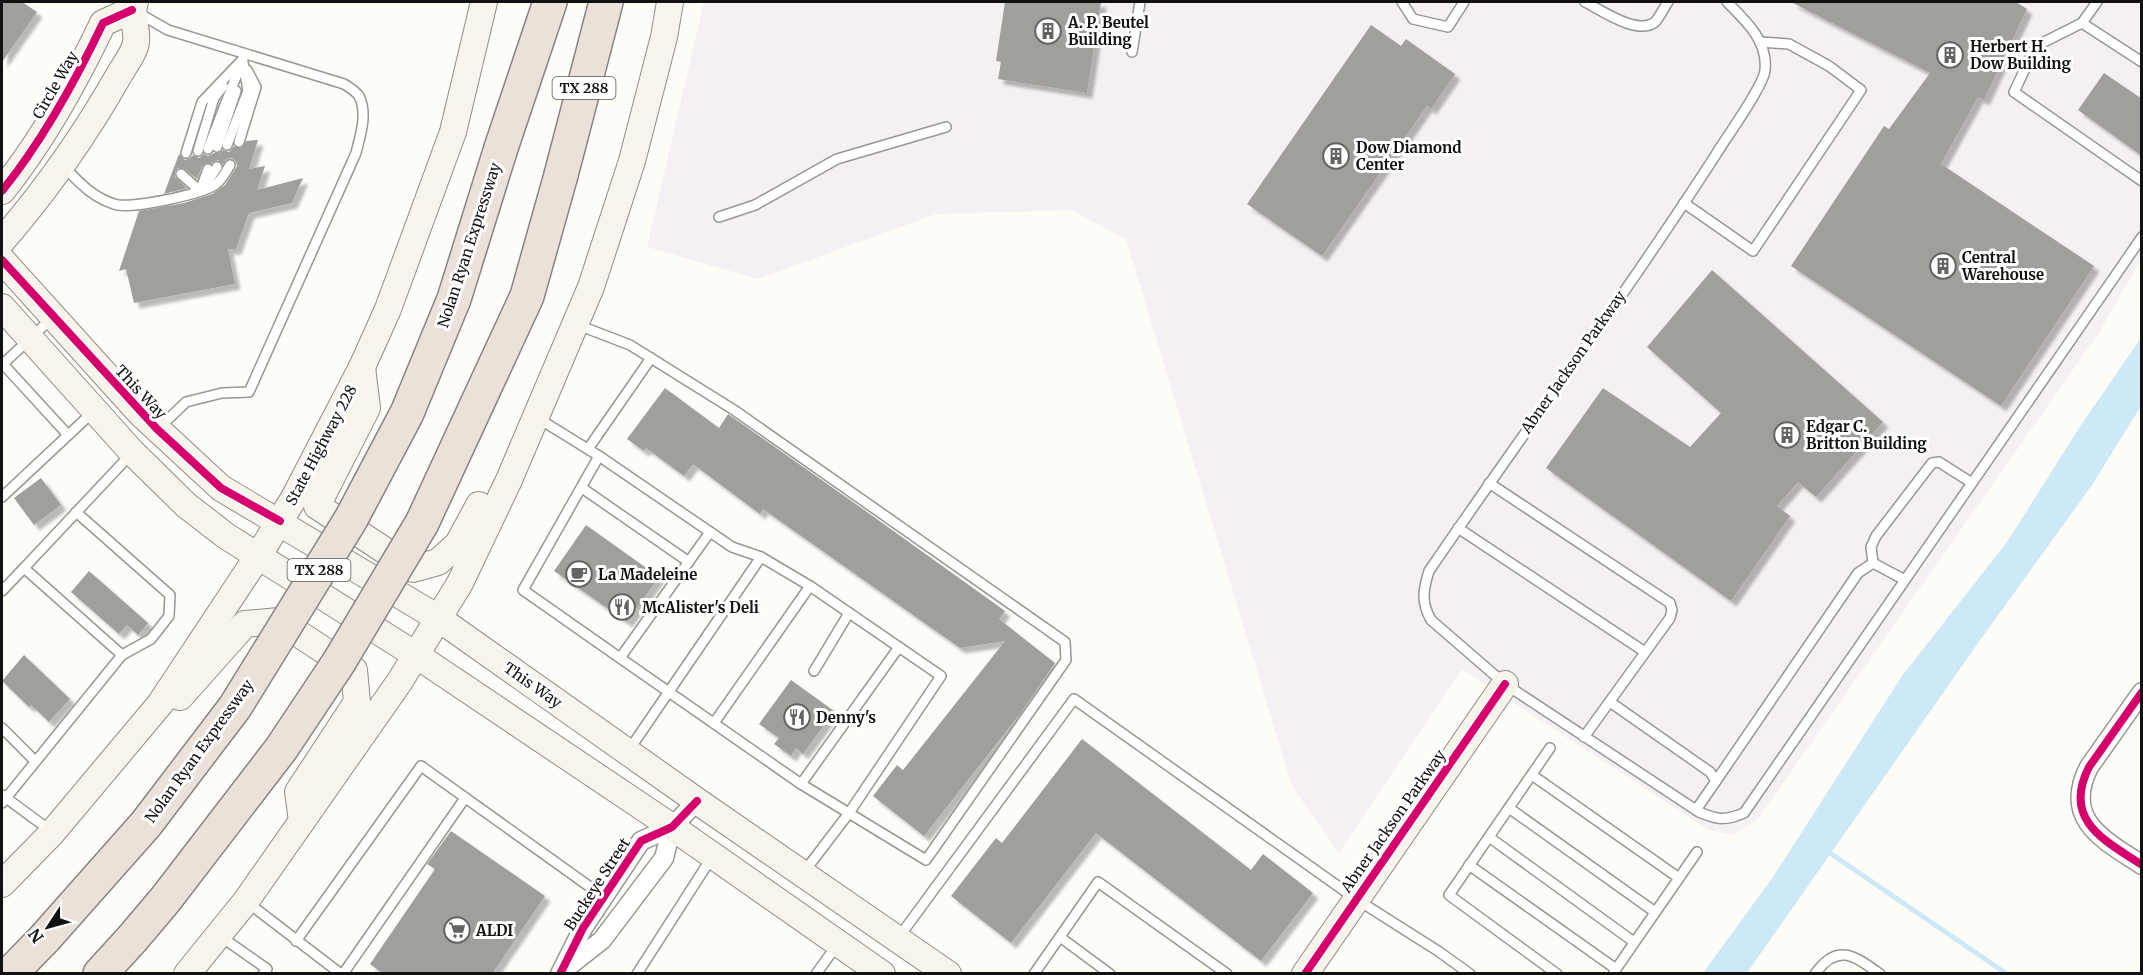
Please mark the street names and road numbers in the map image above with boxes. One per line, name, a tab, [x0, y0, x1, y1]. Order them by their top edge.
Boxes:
street label: Circle Way	[28, 47, 82, 122]
road number: TX 288	[552, 77, 616, 99]
street label: Nolan Ryan Expressway	[433, 160, 505, 330]
street label: Abner Jackson Parkway	[1516, 287, 1630, 438]
street label: This Way	[111, 361, 171, 423]
street label: State Highway 228	[281, 381, 361, 509]
road number: TX 288	[288, 559, 350, 581]
street label: This Way	[500, 658, 566, 712]
street label: Nolan Ryan Expressway	[141, 675, 258, 826]
street label: Abner Jackson Parkway	[1336, 746, 1450, 897]
street label: Buckeye Street	[560, 834, 634, 934]

